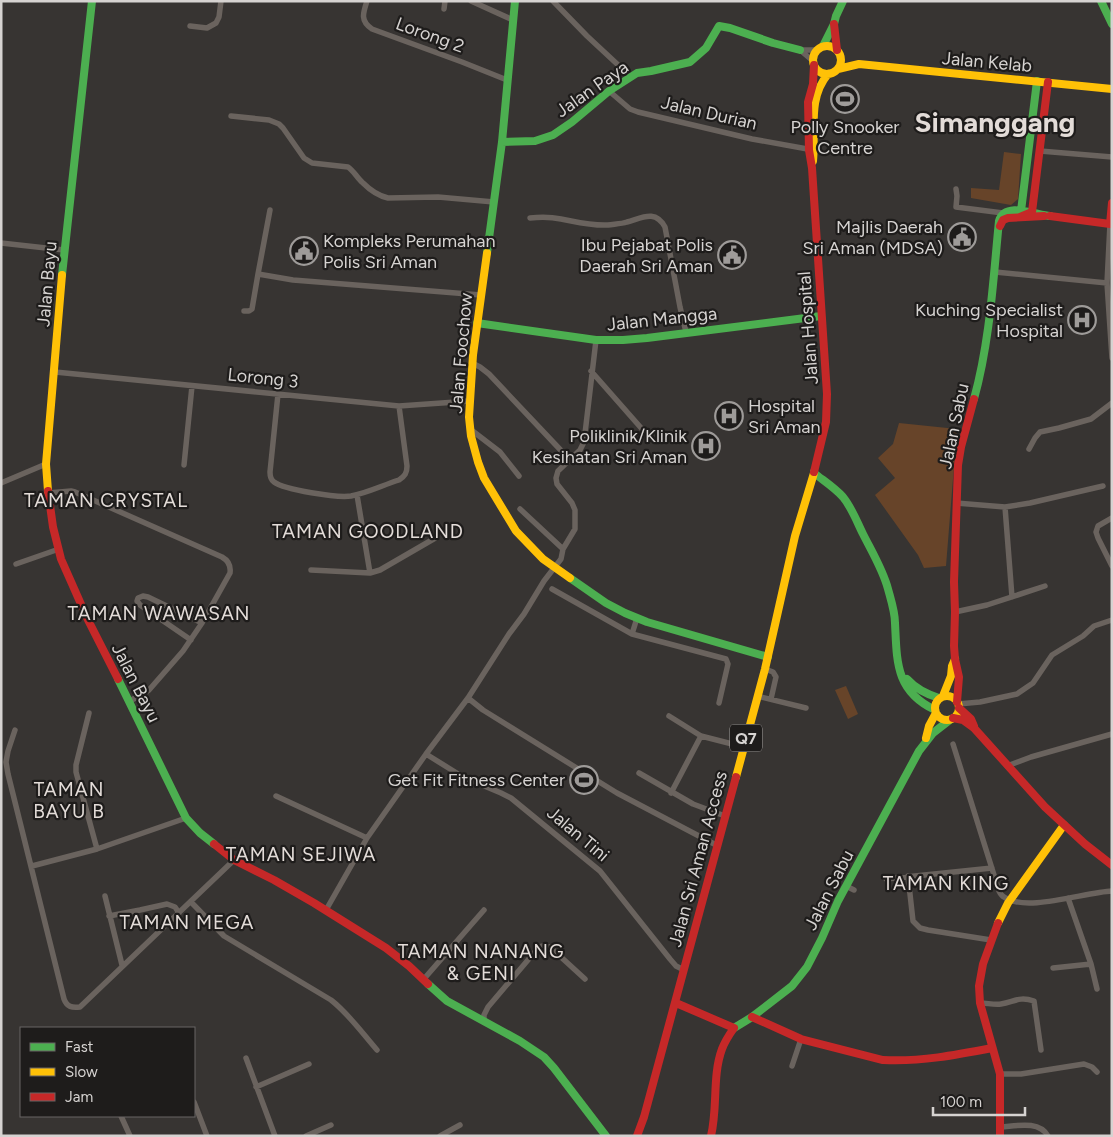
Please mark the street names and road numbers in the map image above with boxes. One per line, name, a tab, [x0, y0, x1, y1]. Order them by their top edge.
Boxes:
street label: Lorong 2	[393, 12, 467, 58]
street label: Jalan Kelab	[941, 47, 1033, 77]
street label: Jalan Paya	[551, 56, 633, 122]
street label: Jalan Durian	[659, 91, 759, 135]
street label: Jalan Bayu	[32, 240, 62, 328]
street label: Jalan Hospital	[793, 271, 823, 385]
street label: Jalan Foochow	[445, 292, 477, 414]
street label: Jalan Mangga	[606, 302, 718, 336]
street label: Lorong 3	[226, 363, 300, 393]
street label: Jalan Sabu	[934, 381, 974, 471]
street label: Jalan Bayu	[107, 640, 165, 726]
road number: Q7	[730, 724, 762, 751]
street label: Jalan Sri Aman Access	[664, 769, 732, 949]
street label: Jalan Tini	[542, 802, 614, 866]
street label: Jalan Sabu	[799, 846, 859, 934]

